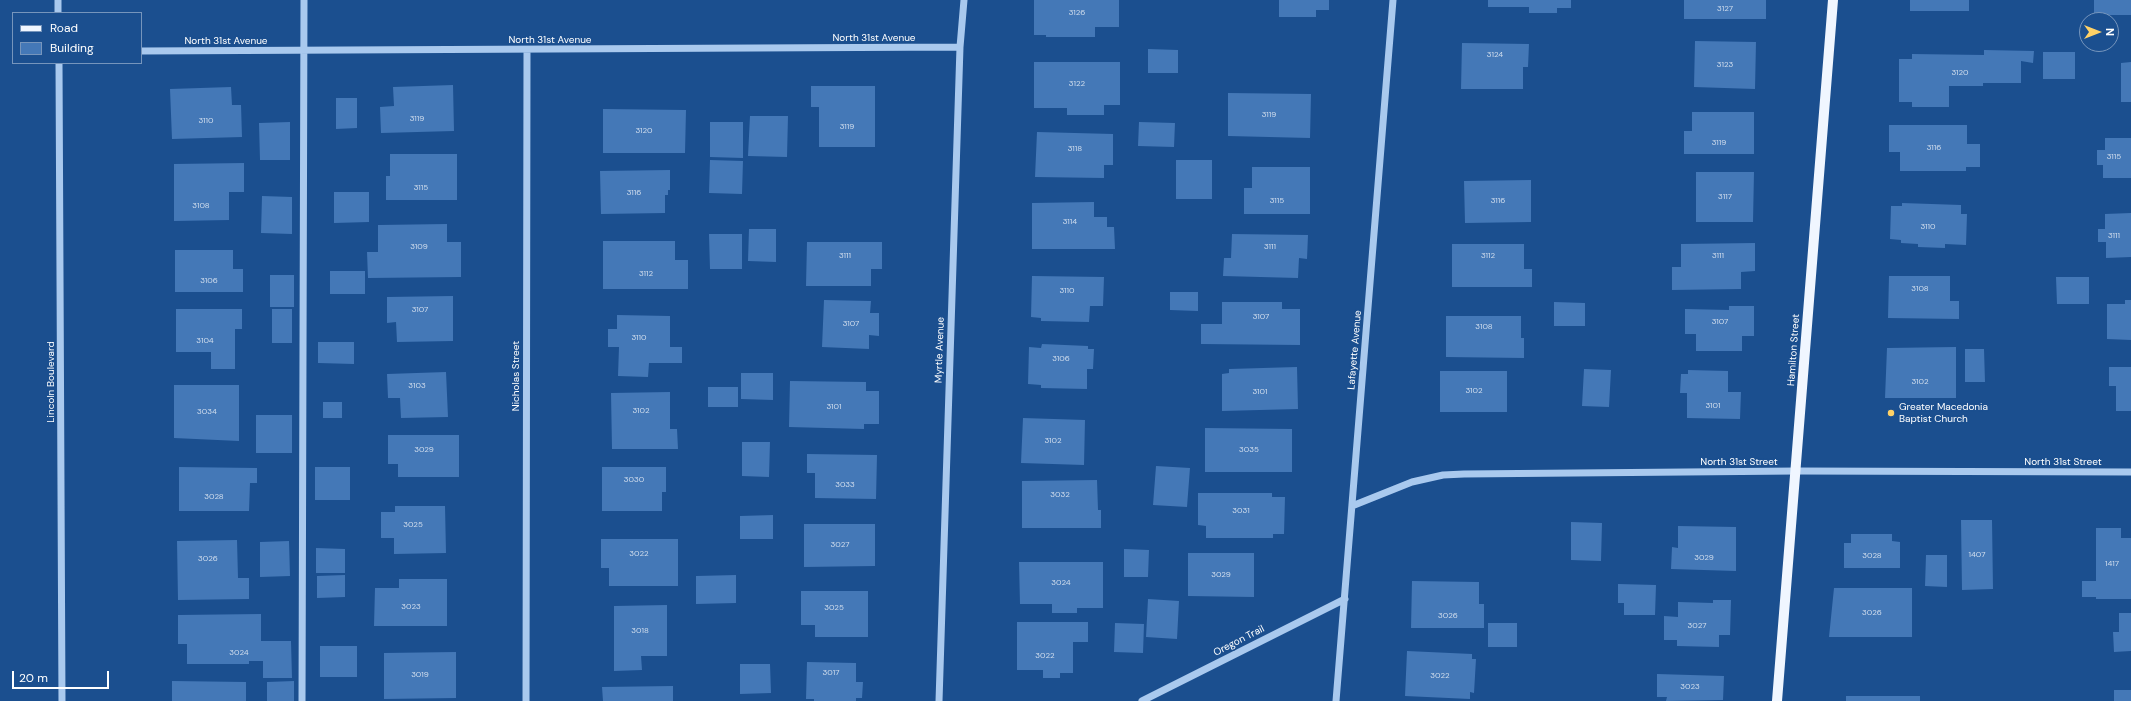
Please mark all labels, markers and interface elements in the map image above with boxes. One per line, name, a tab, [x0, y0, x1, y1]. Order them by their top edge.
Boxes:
house number: 3127	[1717, 4, 1733, 14]
house number: 3126	[1069, 8, 1085, 18]
legend	[12, 12, 142, 64]
north arrow	[2079, 12, 2119, 52]
text: Road	[50, 20, 78, 36]
text: N	[2103, 28, 2117, 36]
street label: North 31st Avenue	[832, 32, 916, 44]
street label: North 31st Avenue	[508, 34, 592, 46]
street label: North 31st Avenue	[184, 35, 268, 47]
text: Building	[50, 40, 94, 56]
house number: 3124	[1487, 50, 1503, 60]
house number: 3123	[1717, 60, 1733, 70]
house number: 3120	[1951, 68, 1969, 78]
house number: 3122	[1069, 79, 1085, 89]
house number: 3119	[1262, 110, 1276, 120]
house number: 3119	[410, 114, 424, 124]
house number: 3110	[198, 116, 214, 126]
house number: 3119	[840, 122, 854, 132]
house number: 3120	[635, 126, 653, 136]
house number: 3119	[1712, 138, 1726, 148]
house number: 3116	[1927, 143, 1941, 153]
house number: 3118	[1068, 144, 1082, 154]
house number: 3115	[2107, 152, 2121, 162]
house number: 3115	[414, 183, 428, 193]
house number: 3116	[627, 188, 641, 198]
house number: 3117	[1718, 192, 1732, 202]
house number: 3115	[1270, 196, 1284, 206]
house number: 3116	[1491, 196, 1505, 206]
house number: 3108	[192, 201, 210, 211]
house number: 3114	[1063, 217, 1077, 227]
house number: 3110	[1920, 222, 1936, 232]
house number: 3111	[2108, 231, 2120, 241]
house number: 3109	[410, 242, 428, 252]
house number: 3111	[1264, 242, 1276, 252]
house number: 3111	[839, 251, 851, 261]
house number: 3112	[1481, 251, 1495, 261]
house number: 3111	[1712, 251, 1724, 261]
house number: 3112	[639, 269, 653, 279]
house number: 3106	[200, 276, 218, 286]
house number: 3108	[1911, 284, 1929, 294]
house number: 3110	[1059, 286, 1075, 296]
house number: 3107	[412, 305, 428, 315]
street label: Lafayette Avenue	[1346, 310, 1364, 390]
house number: 3107	[1253, 312, 1269, 322]
street label: Hamilton Street	[1785, 314, 1803, 386]
street label: Myrtle Avenue	[933, 317, 947, 383]
house number: 3107	[1712, 317, 1728, 327]
house number: 3107	[843, 319, 859, 329]
house number: 3108	[1475, 322, 1493, 332]
house number: 3110	[631, 333, 647, 343]
house number: 3104	[196, 336, 214, 346]
street label: Lincoln Boulevard	[45, 341, 57, 423]
street label: Nicholas Street	[510, 341, 522, 411]
house number: 3106	[1052, 354, 1070, 364]
house number: 3102	[1911, 377, 1929, 387]
house number: 3103	[408, 381, 426, 391]
house number: 3102	[1465, 386, 1483, 396]
house number: 3101	[1252, 387, 1268, 397]
house number: 3101	[1705, 401, 1721, 411]
place label: Greater Macedonia Baptist Church	[1899, 401, 1988, 424]
house number: 3101	[826, 402, 842, 412]
house number: 3102	[632, 406, 650, 416]
house number: 3034	[197, 407, 217, 417]
marker: Greater Macedonia Baptist Church	[1886, 408, 1896, 418]
house number: 3102	[1044, 436, 1062, 446]
house number: 3029	[414, 445, 434, 455]
house number: 3035	[1239, 445, 1259, 455]
street label: North 31st Street	[1700, 456, 1778, 468]
street label: North 31st Street	[2024, 456, 2102, 468]
house number: 3030	[624, 475, 644, 485]
house number: 3033	[835, 480, 855, 490]
house number: 3032	[1050, 490, 1070, 500]
house number: 3028	[204, 492, 224, 502]
house number: 3031	[1232, 506, 1250, 516]
house number: 3025	[403, 520, 423, 530]
house number: 3027	[831, 540, 849, 550]
house number: 3022	[629, 549, 649, 559]
house number: 1407	[1969, 550, 1985, 560]
house number: 3028	[1862, 551, 1882, 561]
house number: 3029	[1694, 553, 1714, 563]
house number: 3026	[198, 554, 218, 564]
house number: 1417	[2105, 559, 2119, 569]
house number: 3029	[1211, 570, 1231, 580]
house number: 3024	[1051, 578, 1071, 588]
house number: 3023	[401, 602, 421, 612]
house number: 3025	[824, 603, 844, 613]
house number: 3026	[1862, 608, 1882, 618]
house number: 3026	[1438, 611, 1458, 621]
house number: 3027	[1688, 621, 1706, 631]
street label: Oregon Trail	[1212, 623, 1266, 659]
house number: 3018	[631, 626, 649, 636]
house number: 3024	[229, 648, 249, 658]
house number: 3022	[1035, 651, 1055, 661]
scale bar	[14, 663, 111, 689]
house number: 3017	[823, 668, 839, 678]
text: 20 m	[19, 670, 48, 686]
house number: 3019	[411, 670, 429, 680]
house number: 3022	[1430, 671, 1450, 681]
house number: 3023	[1680, 682, 1700, 692]

